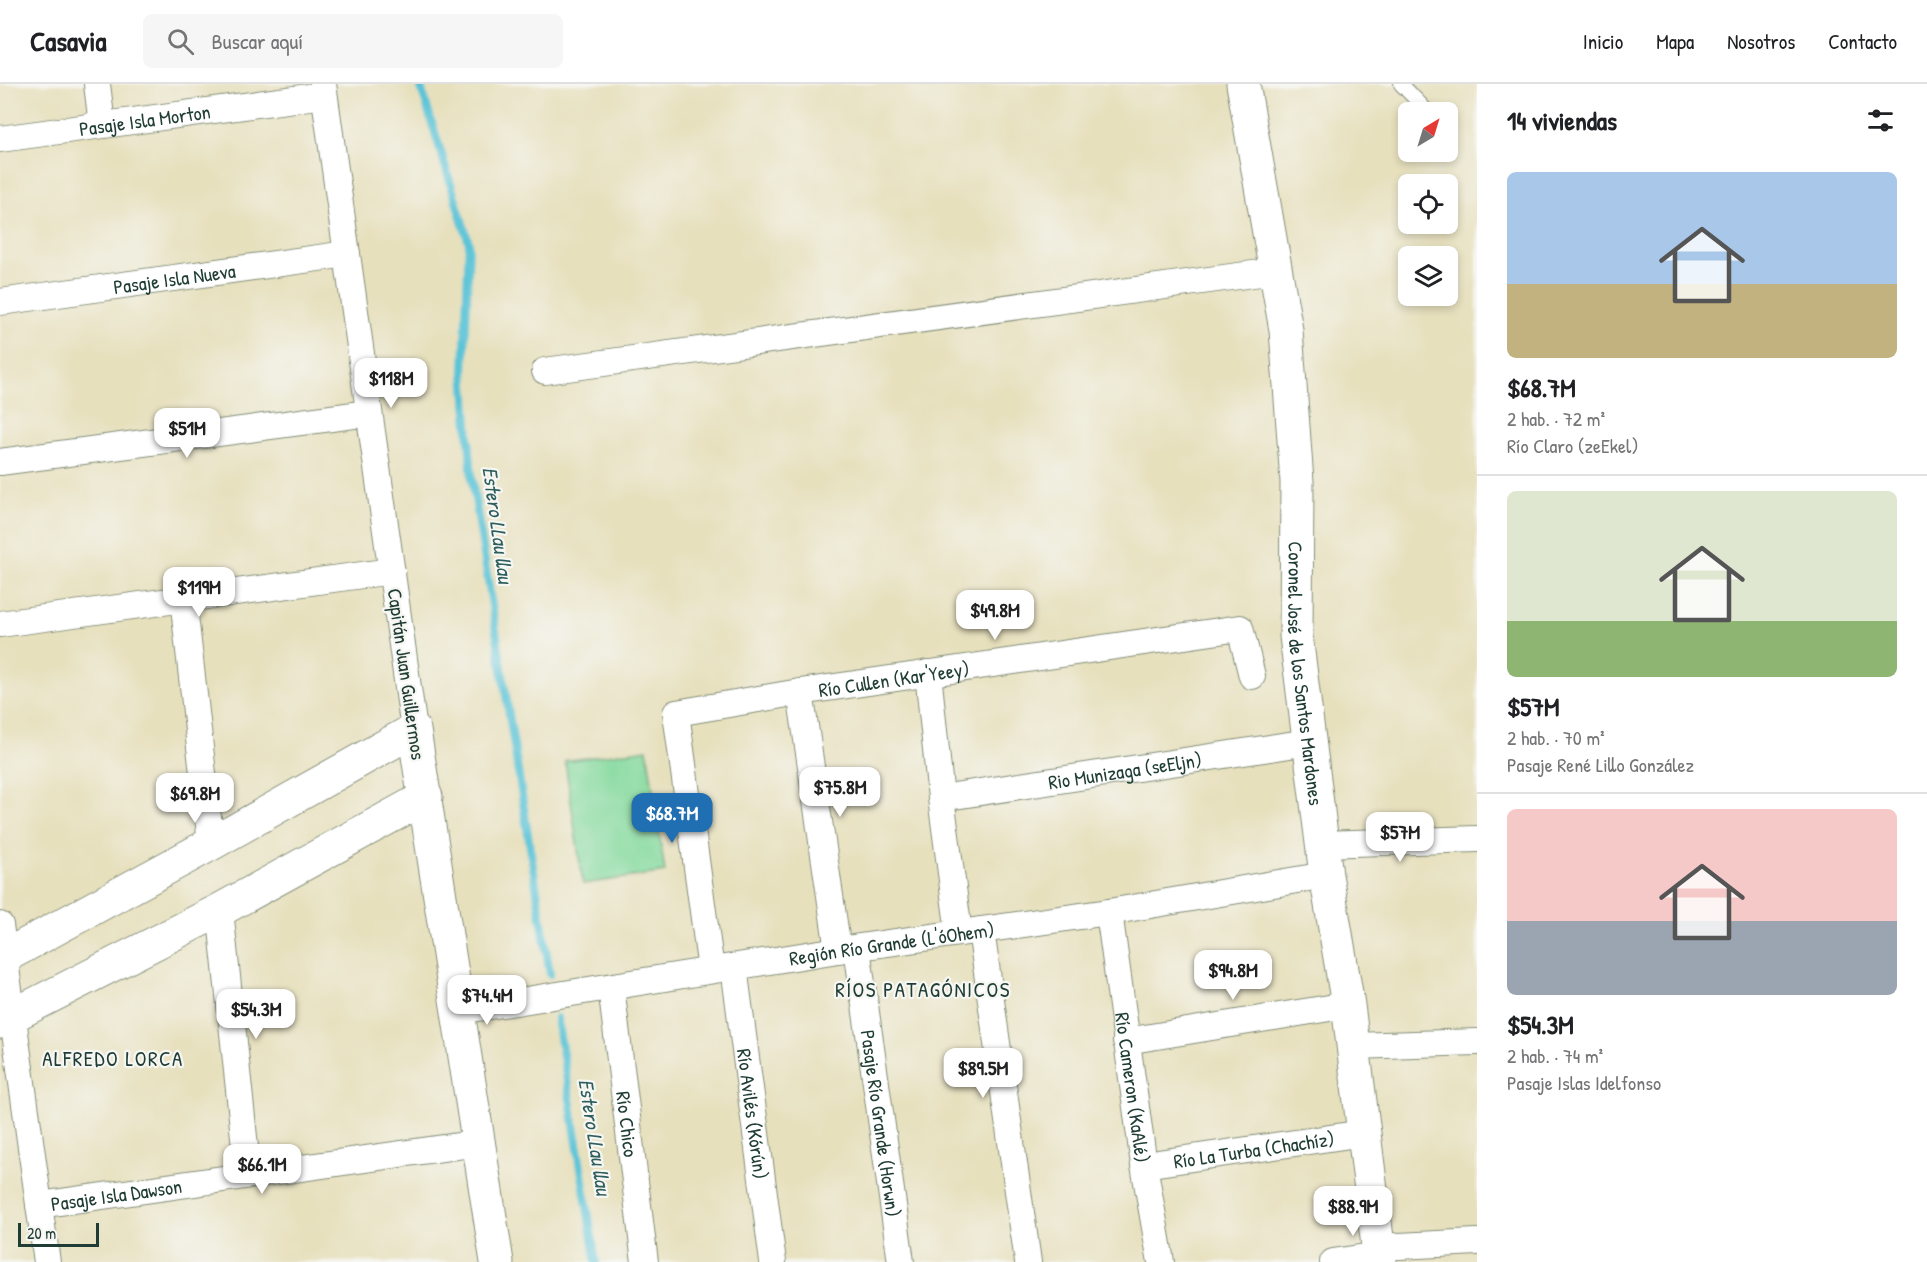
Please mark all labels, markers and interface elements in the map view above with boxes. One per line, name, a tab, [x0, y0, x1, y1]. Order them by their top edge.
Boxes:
search box	[143, 14, 563, 68]
text: Casavia	[30, 22, 107, 60]
icon: search	[164, 25, 197, 58]
text: Buscar aquí	[212, 26, 303, 56]
text: Inicio	[1583, 27, 1623, 56]
text: Mapa	[1656, 27, 1694, 56]
text: Nosotros	[1727, 27, 1795, 56]
text: Contacto	[1828, 27, 1897, 56]
street label: Pasaje Isla Morton	[77, 97, 212, 142]
north arrow	[1398, 102, 1458, 162]
map controls	[1398, 102, 1458, 306]
text: 14 viviendas	[1507, 103, 1617, 138]
icon: filters	[1864, 104, 1897, 137]
button: locate	[1398, 174, 1458, 234]
icon: home	[1648, 211, 1756, 319]
button: layers	[1398, 246, 1458, 306]
street label: Pasaje Isla Nueva	[112, 256, 237, 300]
pin: $118M	[349, 358, 433, 409]
text: $118M	[368, 364, 414, 391]
text: $68.7M	[1507, 370, 1576, 405]
text: 2 hab. · 72 m²	[1507, 405, 1605, 432]
pin: $51M	[151, 408, 223, 459]
text: $51M	[168, 414, 206, 441]
text: Río Claro (zeEkel)	[1507, 432, 1639, 459]
water label: Estero LLau llau	[475, 465, 521, 587]
icon: home	[1648, 530, 1756, 638]
street label: Coronel José de los Santos Mardones	[1282, 541, 1331, 807]
pin: $119M	[157, 567, 241, 618]
text: $119M	[177, 573, 221, 600]
street label: Capitán Juan Guillermos	[382, 587, 432, 762]
pin: $49.8M	[946, 590, 1044, 641]
text: $49.8M	[970, 596, 1020, 623]
street label: Río Cullen (Kar'Yeey)	[817, 654, 971, 703]
text: $57M	[1507, 689, 1560, 724]
text: 2 hab. · 70 m²	[1507, 724, 1605, 751]
street label: Rio Munizaga (seEljn)	[1046, 745, 1204, 795]
text: Pasaje René Lillo González	[1507, 751, 1694, 778]
pin: $75.8M	[791, 767, 889, 818]
pin: $69.8M	[146, 773, 244, 824]
text: $75.8M	[813, 773, 867, 800]
text: $69.8M	[170, 779, 220, 806]
pin: $68.7M	[623, 793, 721, 844]
text: $68.7M	[646, 799, 698, 826]
pin: $57M	[1364, 812, 1436, 863]
text: $57M	[1380, 818, 1420, 845]
icon: home	[1648, 848, 1756, 956]
street label: Región Río Grande (L'óOhem)	[787, 915, 996, 971]
pin: $94.8M	[1184, 950, 1282, 1001]
text: $94.8M	[1208, 956, 1258, 983]
pin: $74.4M	[438, 975, 536, 1026]
district label: RÍOS PATAGÓNICOS	[835, 975, 1011, 1004]
text: $74.4M	[461, 981, 513, 1008]
pin: $54.3M	[207, 989, 305, 1040]
text: $54.3M	[230, 995, 282, 1022]
text: $54.3M	[1507, 1007, 1574, 1042]
street label: Río Cameron (KaAlé)	[1110, 1010, 1157, 1164]
street label: Pasaje Río Grande (Horwn)	[855, 1028, 908, 1219]
text: 2 hab. · 74 m²	[1507, 1042, 1603, 1069]
district label: ALFREDO LORCA	[42, 1044, 184, 1073]
street label: Río Avilés (Kórún)	[731, 1047, 775, 1181]
pin: $89.5M	[934, 1048, 1032, 1099]
text: $89.5M	[958, 1054, 1008, 1081]
text: Pasaje Islas Idelfonso	[1507, 1069, 1661, 1096]
water label: Estero LLau llau	[572, 1077, 619, 1199]
street label: Río Chico	[610, 1090, 645, 1158]
street label: Río La Turba (Chachíz)	[1172, 1124, 1336, 1174]
pin: $66.1M	[213, 1144, 311, 1195]
text: $66.1M	[237, 1150, 287, 1177]
street label: Pasaje Isla Dawson	[49, 1172, 183, 1217]
pin: $88.9M	[1304, 1186, 1402, 1237]
text: $88.9M	[1328, 1192, 1378, 1219]
scale bar	[18, 1220, 99, 1248]
text: 20 m	[27, 1222, 56, 1244]

